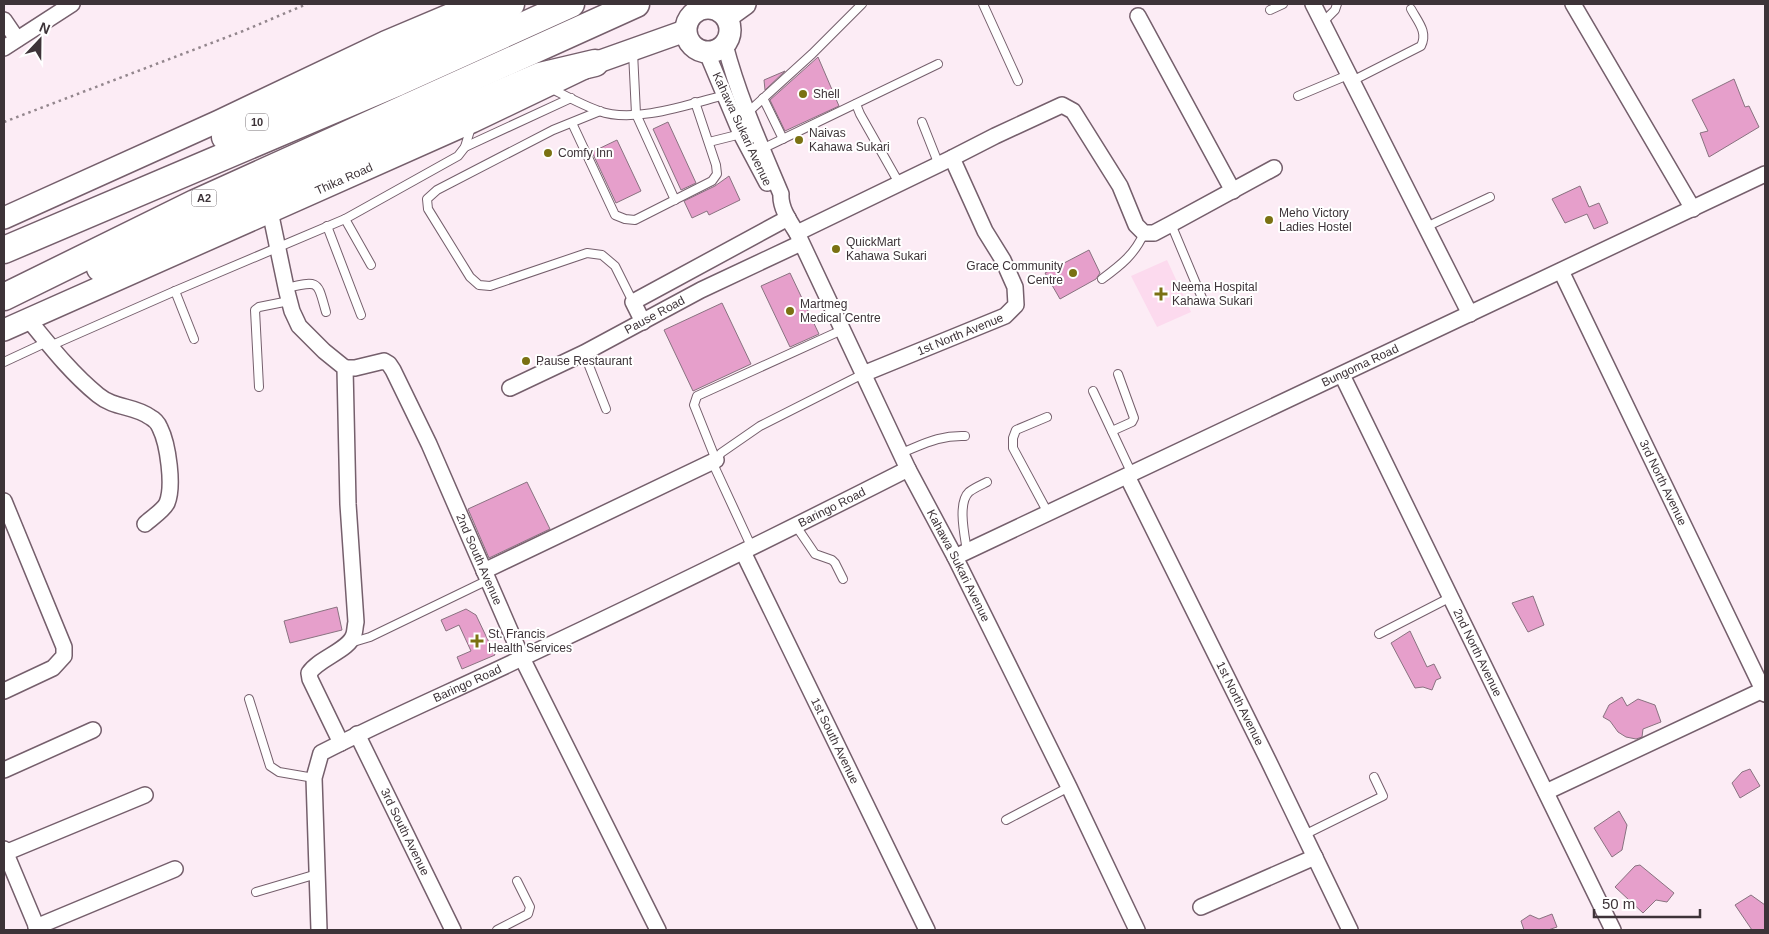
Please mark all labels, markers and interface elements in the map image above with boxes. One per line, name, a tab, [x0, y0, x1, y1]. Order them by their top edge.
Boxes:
north arrow	[15, 15, 65, 65]
text: N	[37, 19, 53, 37]
street label: Kahawa Sukari Avenue	[709, 70, 775, 188]
place label: Shell	[813, 87, 840, 101]
marker: Shell	[797, 88, 809, 100]
road number: 10	[246, 114, 268, 130]
place label: Naivas Kahawa Sukari	[809, 126, 890, 154]
marker: Naivas Kahawa Sukari	[793, 134, 805, 146]
place label: Comfy Inn	[558, 146, 613, 160]
marker: Comfy Inn	[542, 147, 554, 159]
street label: Thika Road	[313, 160, 375, 198]
road number: A2	[192, 190, 216, 207]
place label: Meho Victory Ladies Hostel	[1279, 206, 1352, 234]
marker: Meho Victory Ladies Hostel	[1263, 214, 1275, 226]
place label: QuickMart Kahawa Sukari	[846, 235, 927, 263]
marker: QuickMart Kahawa Sukari	[830, 243, 842, 255]
place label: Grace Community Centre	[966, 259, 1063, 287]
marker: Grace Community Centre	[1067, 267, 1079, 279]
place label: Neema Hospital Kahawa Sukari	[1172, 280, 1257, 308]
marker: Neema Hospital Kahawa Sukari	[1154, 287, 1168, 301]
street label: Pause Road	[622, 293, 687, 337]
place label: Martmeg Medical Centre	[800, 297, 881, 325]
marker: Martmeg Medical Centre	[784, 305, 796, 317]
street label: 1st North Avenue	[915, 310, 1006, 358]
street label: Bungoma Road	[1319, 341, 1401, 390]
place label: Pause Restaurant	[536, 354, 633, 368]
marker: Pause Restaurant	[520, 355, 532, 367]
street label: 3rd North Avenue	[1637, 438, 1690, 528]
street label: Baringo Road	[796, 485, 868, 530]
street label: Kahawa Sukari Avenue	[924, 507, 993, 624]
street label: 2nd South Avenue	[453, 512, 505, 607]
street label: 2nd North Avenue	[1450, 606, 1505, 699]
place label: St. Francis Health Services	[488, 627, 572, 655]
marker: St. Francis Health Services	[470, 634, 484, 648]
street label: 1st North Avenue	[1213, 659, 1267, 748]
street label: Baringo Road	[431, 662, 504, 705]
street label: 1st South Avenue	[808, 695, 862, 786]
street label: 3rd South Avenue	[378, 786, 432, 878]
scale bar	[1594, 886, 1700, 918]
text: 50 m	[1602, 895, 1635, 912]

